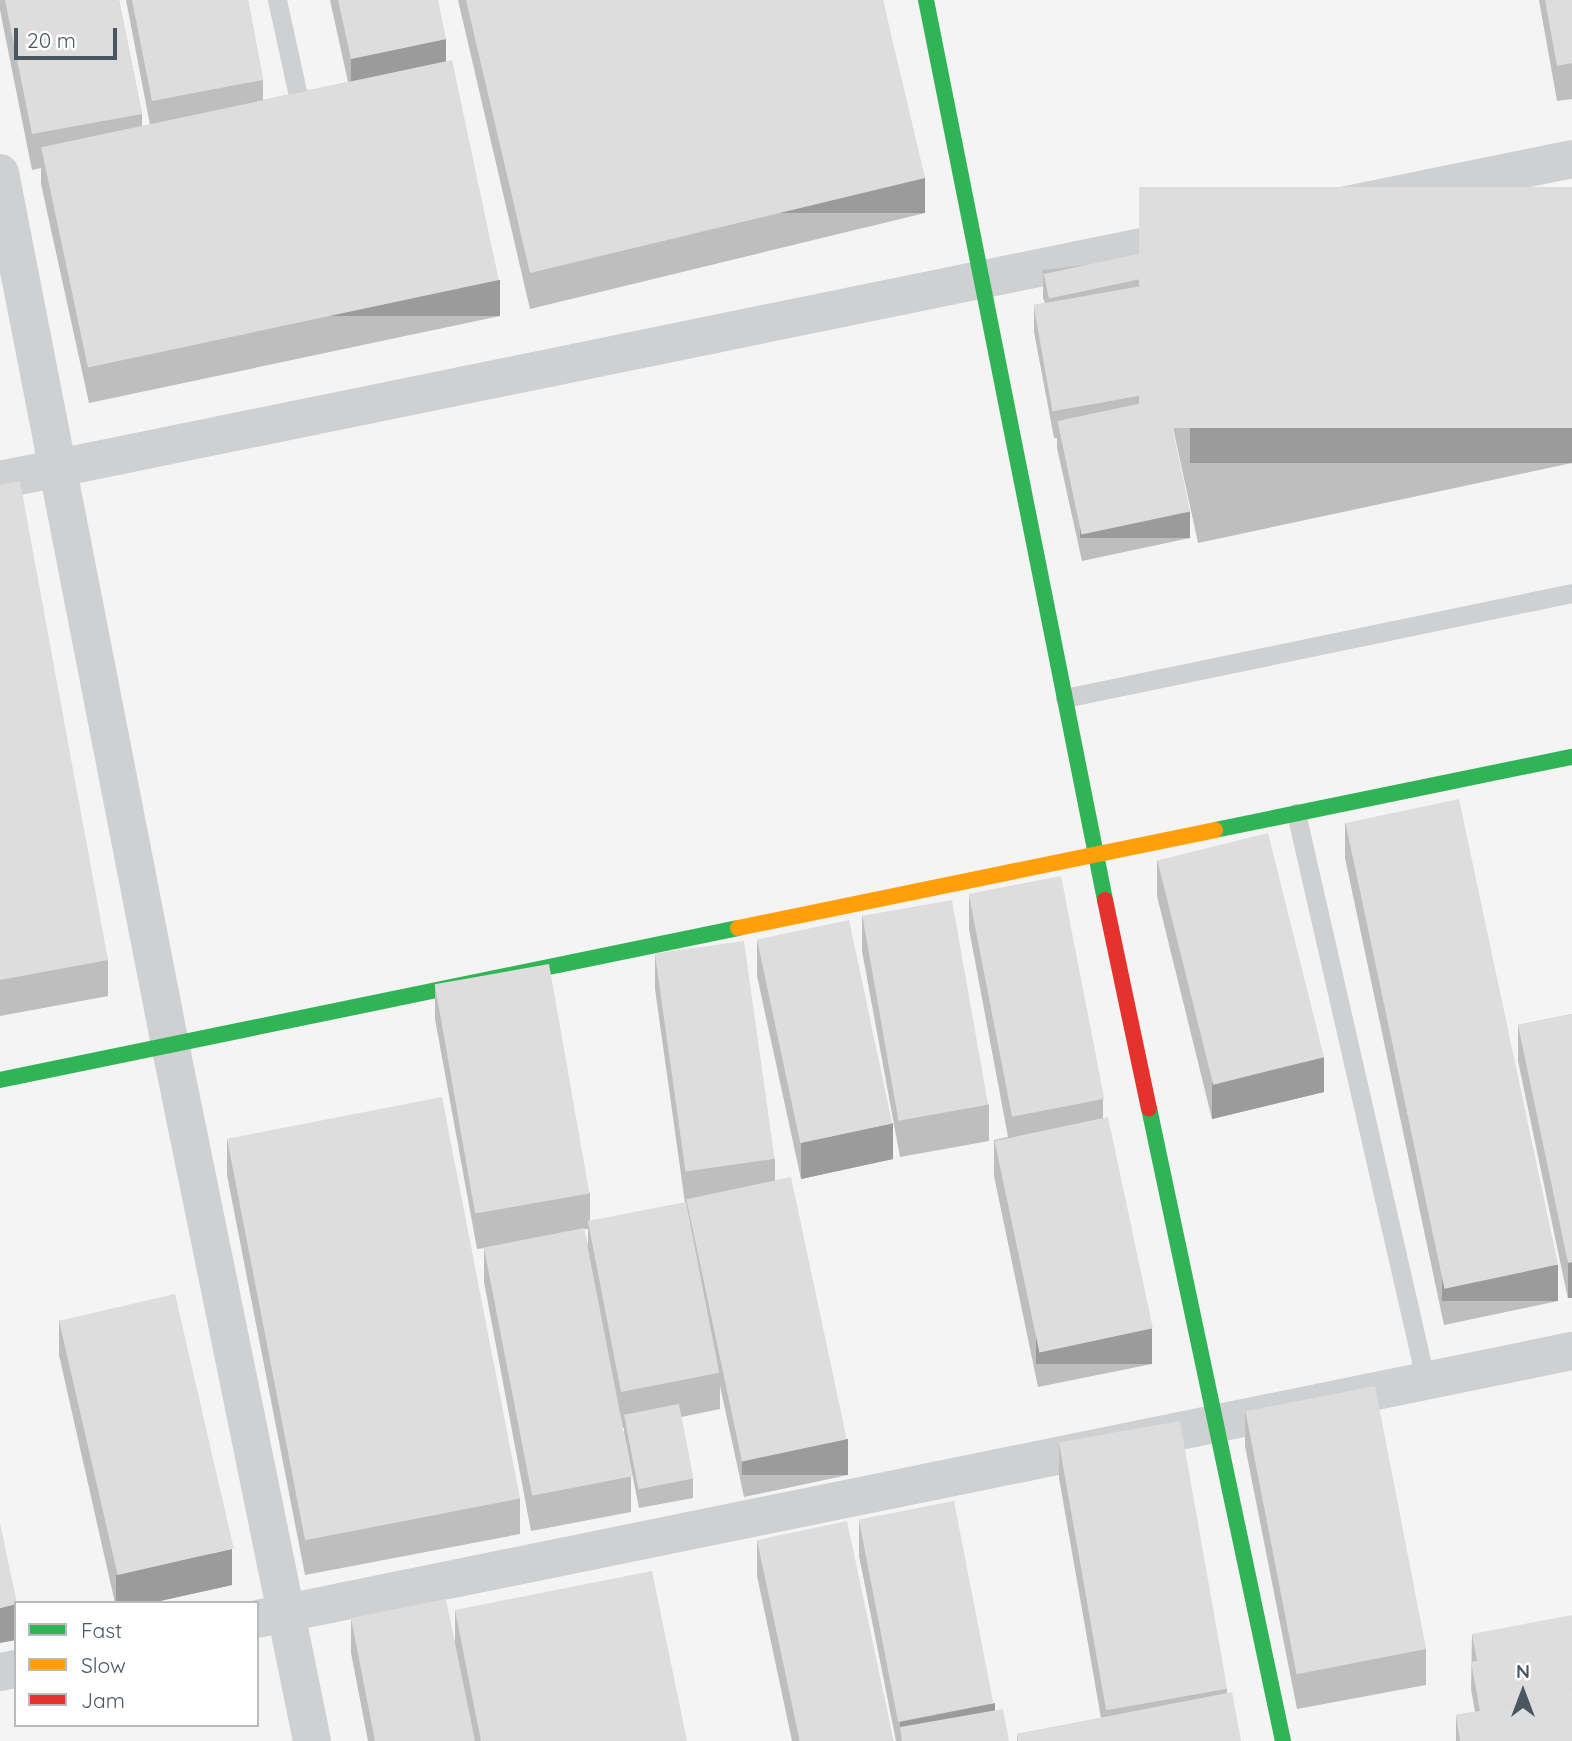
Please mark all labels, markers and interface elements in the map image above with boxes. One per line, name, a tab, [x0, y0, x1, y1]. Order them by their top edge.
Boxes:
scale bar	[18, 14, 121, 58]
text: 20 m	[27, 27, 76, 53]
legend	[14, 1601, 259, 1727]
text: Fast	[81, 1617, 122, 1643]
text: Slow	[81, 1652, 126, 1678]
north arrow	[1488, 1657, 1558, 1727]
text: N	[1516, 1659, 1530, 1683]
text: Jam	[81, 1687, 125, 1713]

